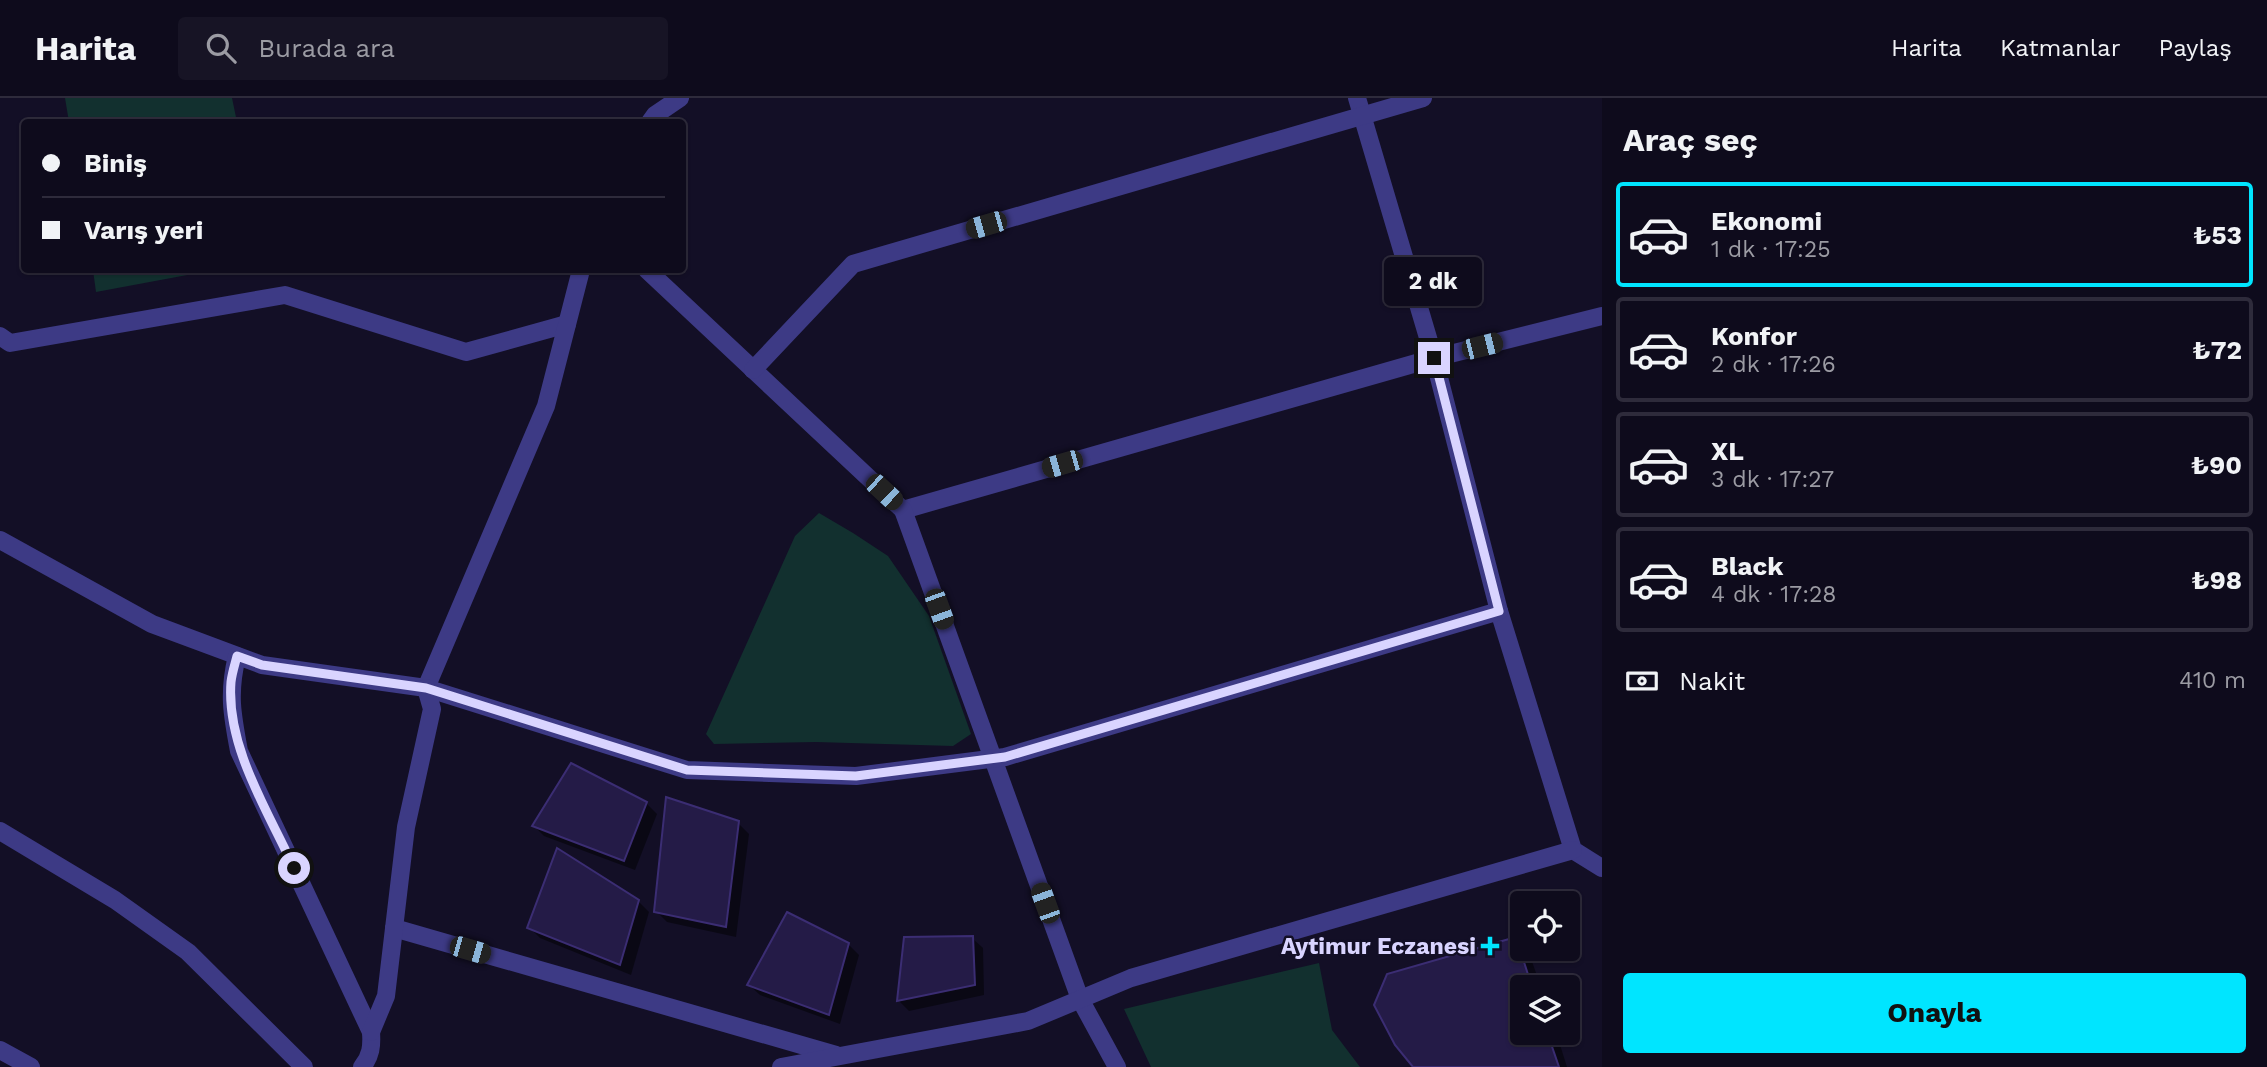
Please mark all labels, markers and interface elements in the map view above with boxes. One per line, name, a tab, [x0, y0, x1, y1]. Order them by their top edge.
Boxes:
search box	[178, 17, 668, 80]
text: Harita	[35, 29, 136, 68]
icon: search	[202, 29, 240, 67]
text: Burada ara	[258, 33, 395, 63]
text: Harita	[1891, 34, 1962, 62]
text: Katmanlar	[2000, 34, 2121, 62]
text: Paylaş	[2159, 34, 2232, 62]
text: Araç seç	[1623, 121, 1758, 159]
text: Biniş	[84, 148, 147, 178]
icon: car	[1627, 203, 1690, 266]
text: Ekonomi	[1711, 206, 1822, 236]
car	[963, 209, 1010, 241]
text: Varış yeri	[84, 215, 203, 245]
text: ₺53	[2193, 220, 2242, 250]
text: 1 dk · 17:25	[1711, 236, 1831, 263]
callout: 2 dk	[1385, 257, 1483, 306]
text: 2 dk	[1408, 268, 1458, 295]
icon: car	[1627, 318, 1690, 381]
text: Konfor	[1711, 321, 1797, 351]
car	[1460, 331, 1505, 361]
text: ₺72	[2192, 335, 2242, 365]
route end	[1418, 342, 1450, 374]
text: 2 dk · 17:26	[1711, 351, 1836, 378]
icon: car	[1627, 433, 1690, 496]
text: XL	[1711, 436, 1744, 466]
car	[1039, 448, 1086, 480]
text: ₺90	[2191, 450, 2242, 480]
text: 3 dk · 17:27	[1711, 466, 1834, 493]
car	[862, 470, 907, 514]
icon: car	[1627, 548, 1690, 611]
text: Black	[1711, 551, 1783, 581]
text: ₺98	[2191, 565, 2242, 595]
text: 4 dk · 17:28	[1711, 581, 1837, 608]
car	[922, 586, 957, 632]
icon: cash	[1623, 662, 1661, 700]
text: Nakit	[1679, 666, 1745, 696]
text: 410 m	[2179, 667, 2246, 694]
route start	[278, 852, 310, 884]
car	[1028, 880, 1063, 926]
map controls	[1510, 891, 1580, 1045]
button: locate	[1510, 891, 1580, 961]
place label: Aytimur Eczanesi	[1281, 933, 1476, 960]
car	[447, 934, 494, 966]
marker: Aytimur Eczanesi	[1482, 938, 1498, 954]
button: Onayla	[1623, 973, 2246, 1053]
button: layers	[1510, 975, 1580, 1045]

